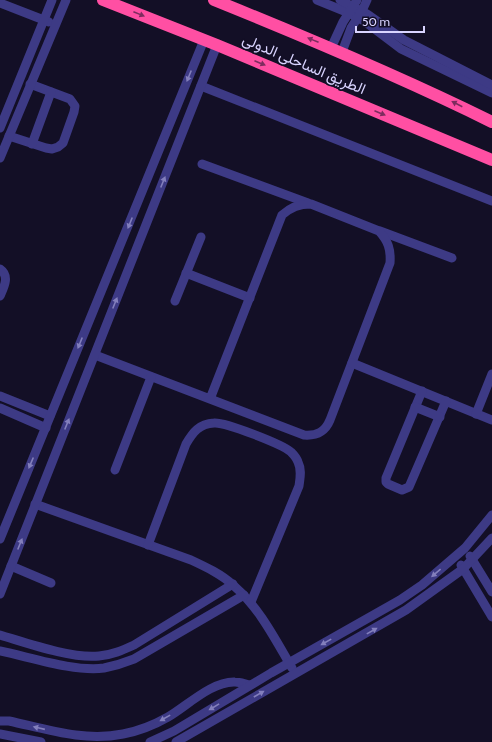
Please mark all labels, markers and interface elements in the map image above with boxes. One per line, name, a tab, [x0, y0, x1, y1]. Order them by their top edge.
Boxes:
scale bar	[356, 8, 424, 34]
one-way arrow	[134, 12, 146, 18]
text: 50 m	[362, 14, 390, 29]
street label: الطريق الساحلى الدولى	[239, 30, 368, 99]
one-way arrow	[306, 37, 318, 43]
one-way arrow	[254, 60, 265, 66]
one-way arrow	[186, 71, 192, 83]
one-way arrow	[451, 101, 463, 108]
one-way arrow	[374, 110, 385, 116]
one-way arrow	[161, 175, 167, 187]
one-way arrow	[126, 217, 132, 229]
one-way arrow	[113, 296, 119, 308]
one-way arrow	[77, 337, 83, 349]
one-way arrow	[65, 417, 71, 429]
one-way arrow	[28, 458, 34, 469]
one-way arrow	[17, 538, 23, 550]
one-way arrow	[431, 568, 441, 577]
one-way arrow	[366, 627, 378, 634]
one-way arrow	[320, 639, 332, 645]
one-way arrow	[253, 691, 264, 698]
one-way arrow	[209, 703, 219, 711]
one-way arrow	[159, 715, 171, 722]
one-way arrow	[33, 724, 46, 730]

